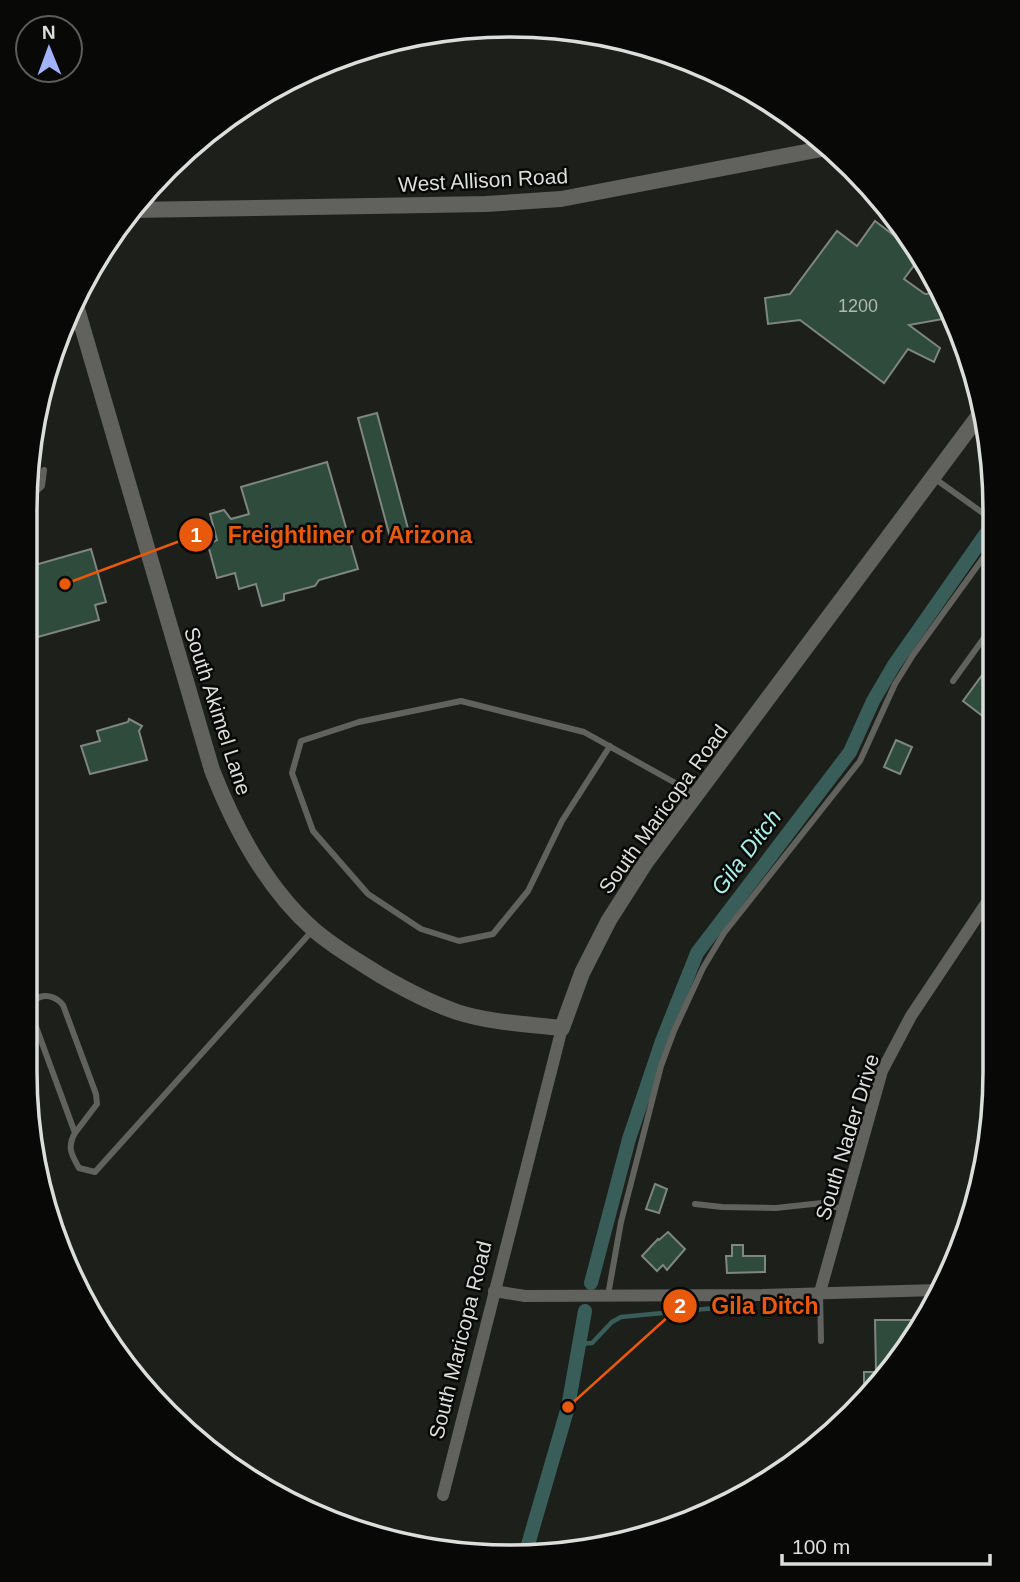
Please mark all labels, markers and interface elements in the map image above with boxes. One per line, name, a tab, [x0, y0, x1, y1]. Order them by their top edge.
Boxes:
north arrow	[14, 14, 84, 84]
text: N	[42, 22, 56, 43]
street label: West Allison Road	[397, 164, 569, 196]
house number: 1200	[838, 296, 878, 316]
callout: Freightliner of Arizona	[178, 513, 487, 557]
text: Freightliner of Arizona	[228, 522, 472, 548]
text: 1	[190, 523, 202, 546]
street label: South Akimel Lane	[180, 624, 256, 798]
street label: South Maricopa Road	[594, 720, 732, 898]
water label: Gila Ditch	[706, 804, 786, 900]
street label: South Nader Drive	[811, 1051, 883, 1223]
street label: South Maricopa Road	[424, 1239, 496, 1441]
callout: Gila Ditch	[662, 1284, 832, 1328]
text: Gila Ditch	[711, 1293, 819, 1319]
text: 2	[674, 1294, 686, 1317]
scale bar	[782, 1522, 990, 1566]
text: 100 m	[792, 1535, 850, 1558]

